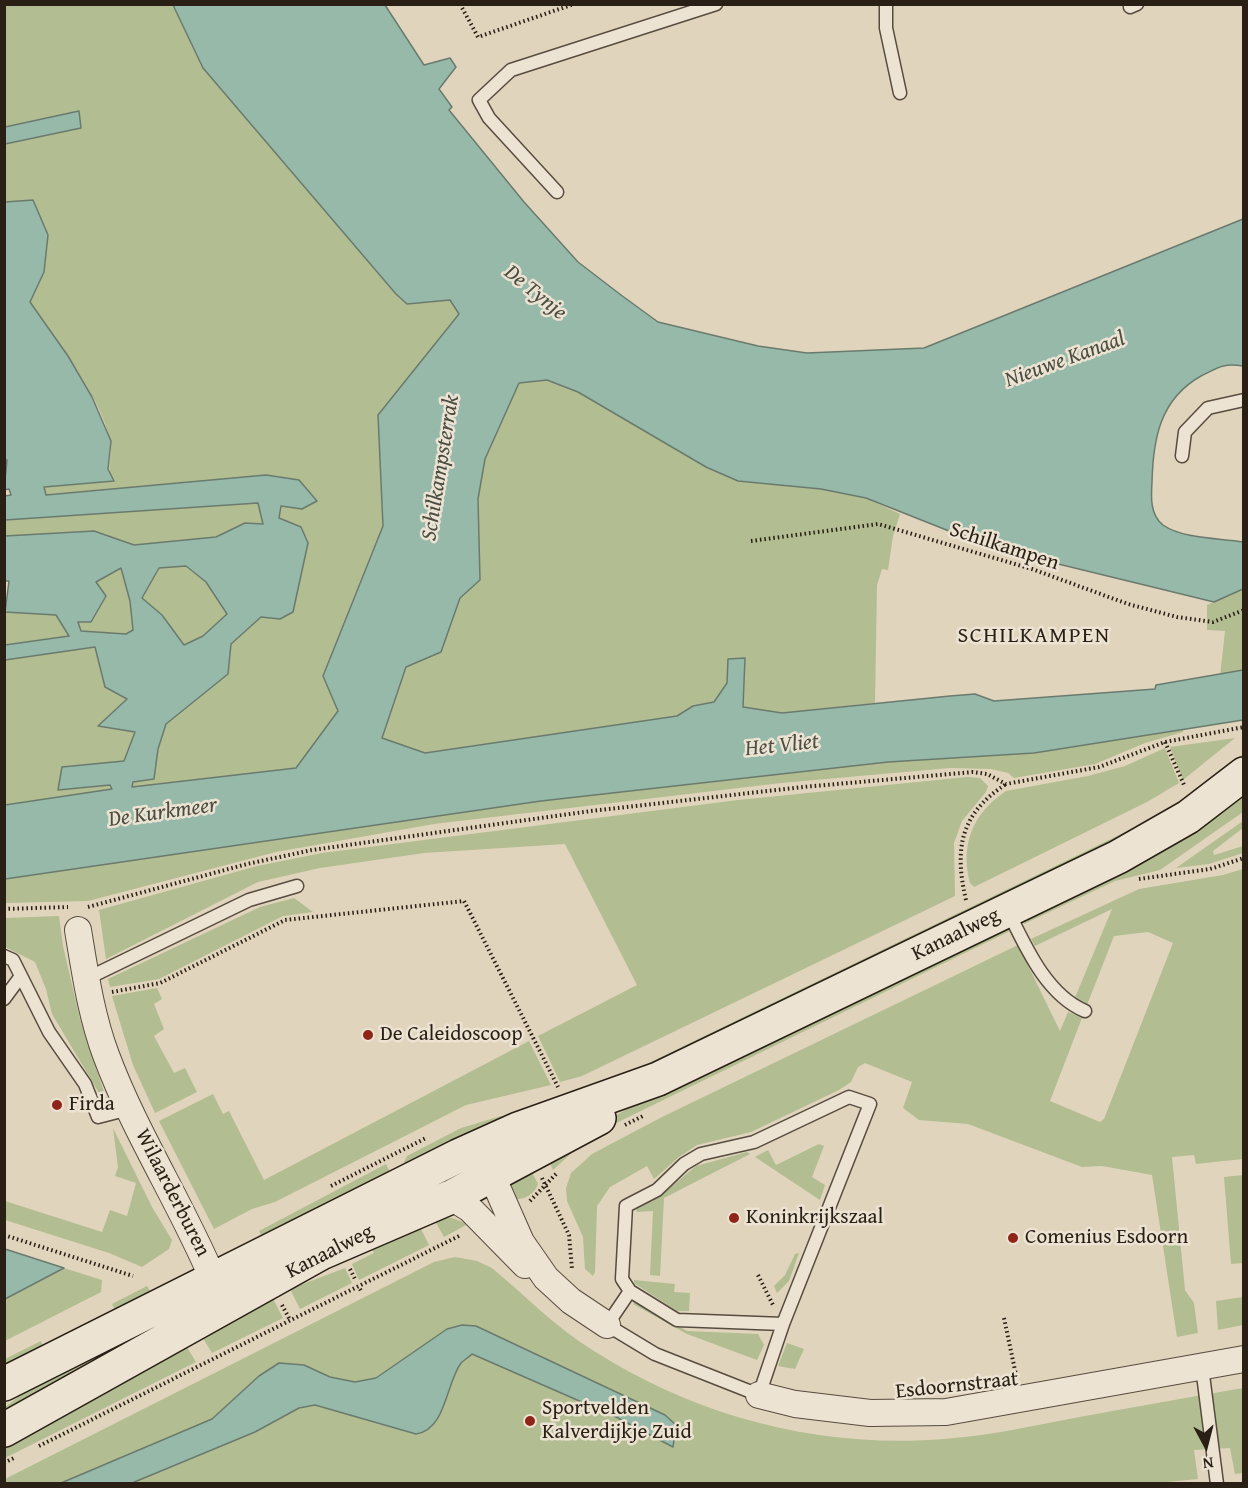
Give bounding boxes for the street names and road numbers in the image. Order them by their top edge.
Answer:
street label: Schilkampen [946,517,1062,577]
street label: Kanaalweg [908,903,1004,967]
street label: Wilaarderburen [129,1125,215,1261]
street label: Kanaalweg [282,1219,378,1285]
street label: Esdoornstraat [894,1367,1020,1405]

